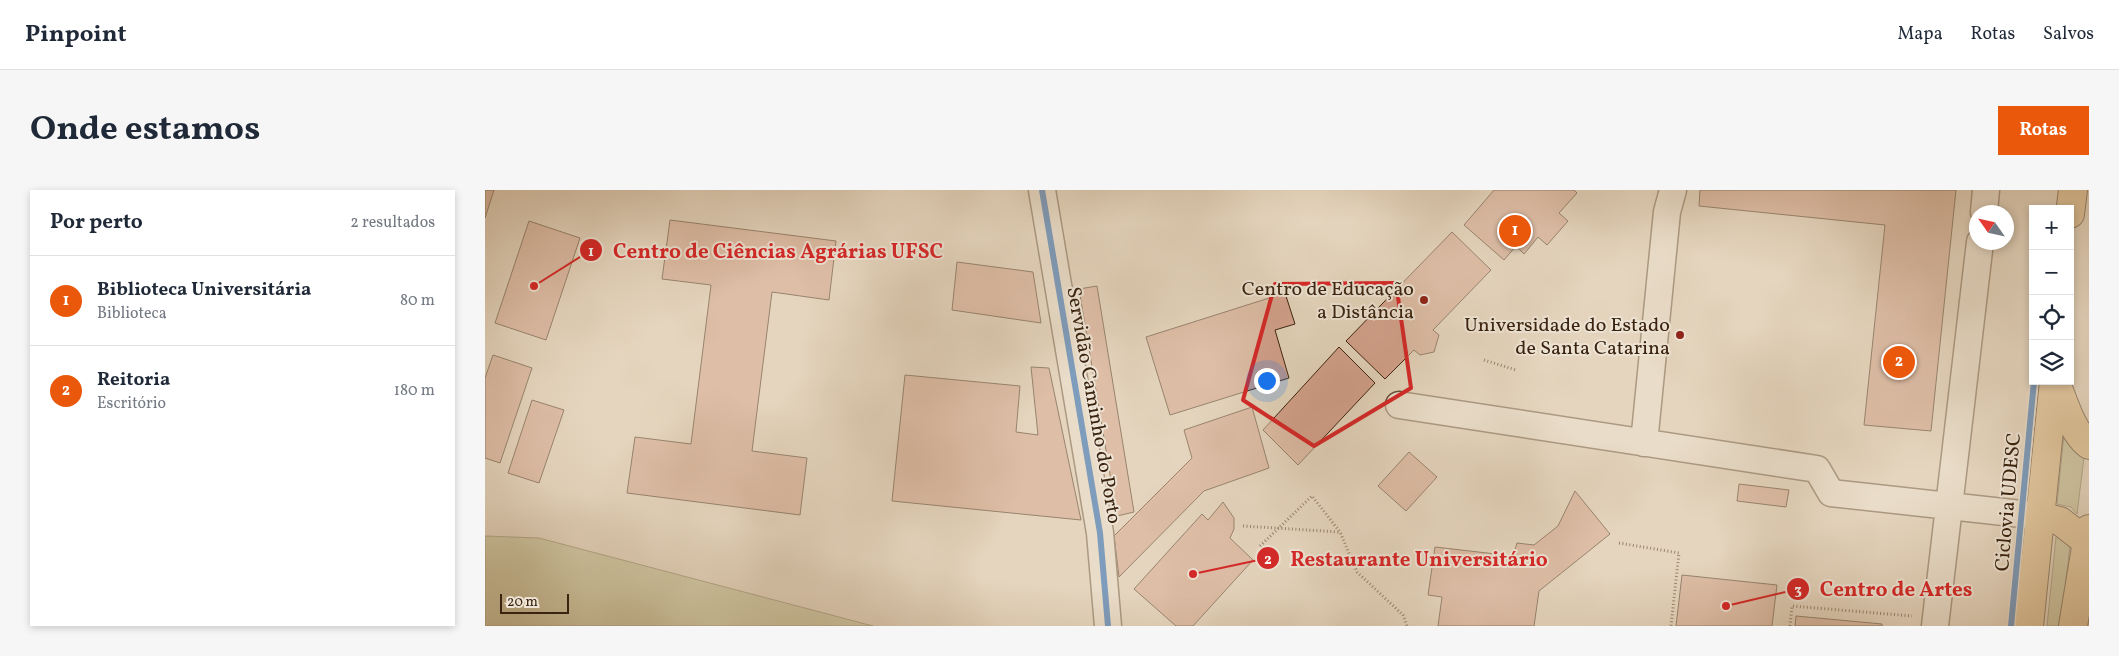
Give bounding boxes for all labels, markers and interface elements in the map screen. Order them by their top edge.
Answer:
text: Pinpoint [25,18,127,52]
text: Mapa [1898,22,1943,47]
text: Rotas [1971,22,2015,47]
text: Salvos [2043,22,2094,47]
text: Onde estamos [30,106,260,154]
button: Rotas [1998,106,2089,155]
north arrow [1969,205,2014,250]
map controls [2029,205,2074,385]
button: + [2029,205,2074,250]
text: Por perto [50,208,143,237]
text: 2 resultados [350,212,435,234]
pin: 1 [1499,212,1531,250]
callout: Centro de Ciências Agrárias UFSC [578,232,953,268]
text: Centro de Ciências Agrárias UFSC [613,238,943,267]
text: 1 [588,242,594,263]
button: − [2029,250,2074,295]
place label: Centro de Educação a Distância [1242,276,1414,327]
text: Biblioteca Universitária [97,277,311,303]
street label: Servidão Caminho do Porto [1058,285,1128,526]
text: 1 [63,290,69,312]
text: 80 m [400,290,435,312]
marker: Centro de Educação a Distância [1418,294,1430,306]
button: locate [2029,295,2074,340]
text: Biblioteca [97,303,167,325]
place label: Universidade do Estado de Santa Catarina [1464,312,1670,363]
marker: Universidade do Estado de Santa Catarina [1674,329,1686,341]
button: layers [2029,340,2074,385]
pin: 2 [1883,343,1915,381]
text: Reitoria [97,367,170,393]
your location [1254,368,1280,394]
text: 2 [62,380,70,402]
text: 180 m [394,380,435,402]
text: Escritório [97,393,166,415]
street label: Ciclovia UDESC [1989,432,2029,572]
callout: Restaurante Universitário [1255,540,1558,576]
text: Restaurante Universitário [1290,546,1548,575]
text: 2 [1264,550,1272,571]
callout: Centro de Artes [1785,571,1983,607]
text: Centro de Artes [1820,576,1972,605]
text: 3 [1794,580,1802,601]
scale bar [500,591,569,614]
text: 20 m [507,593,538,612]

